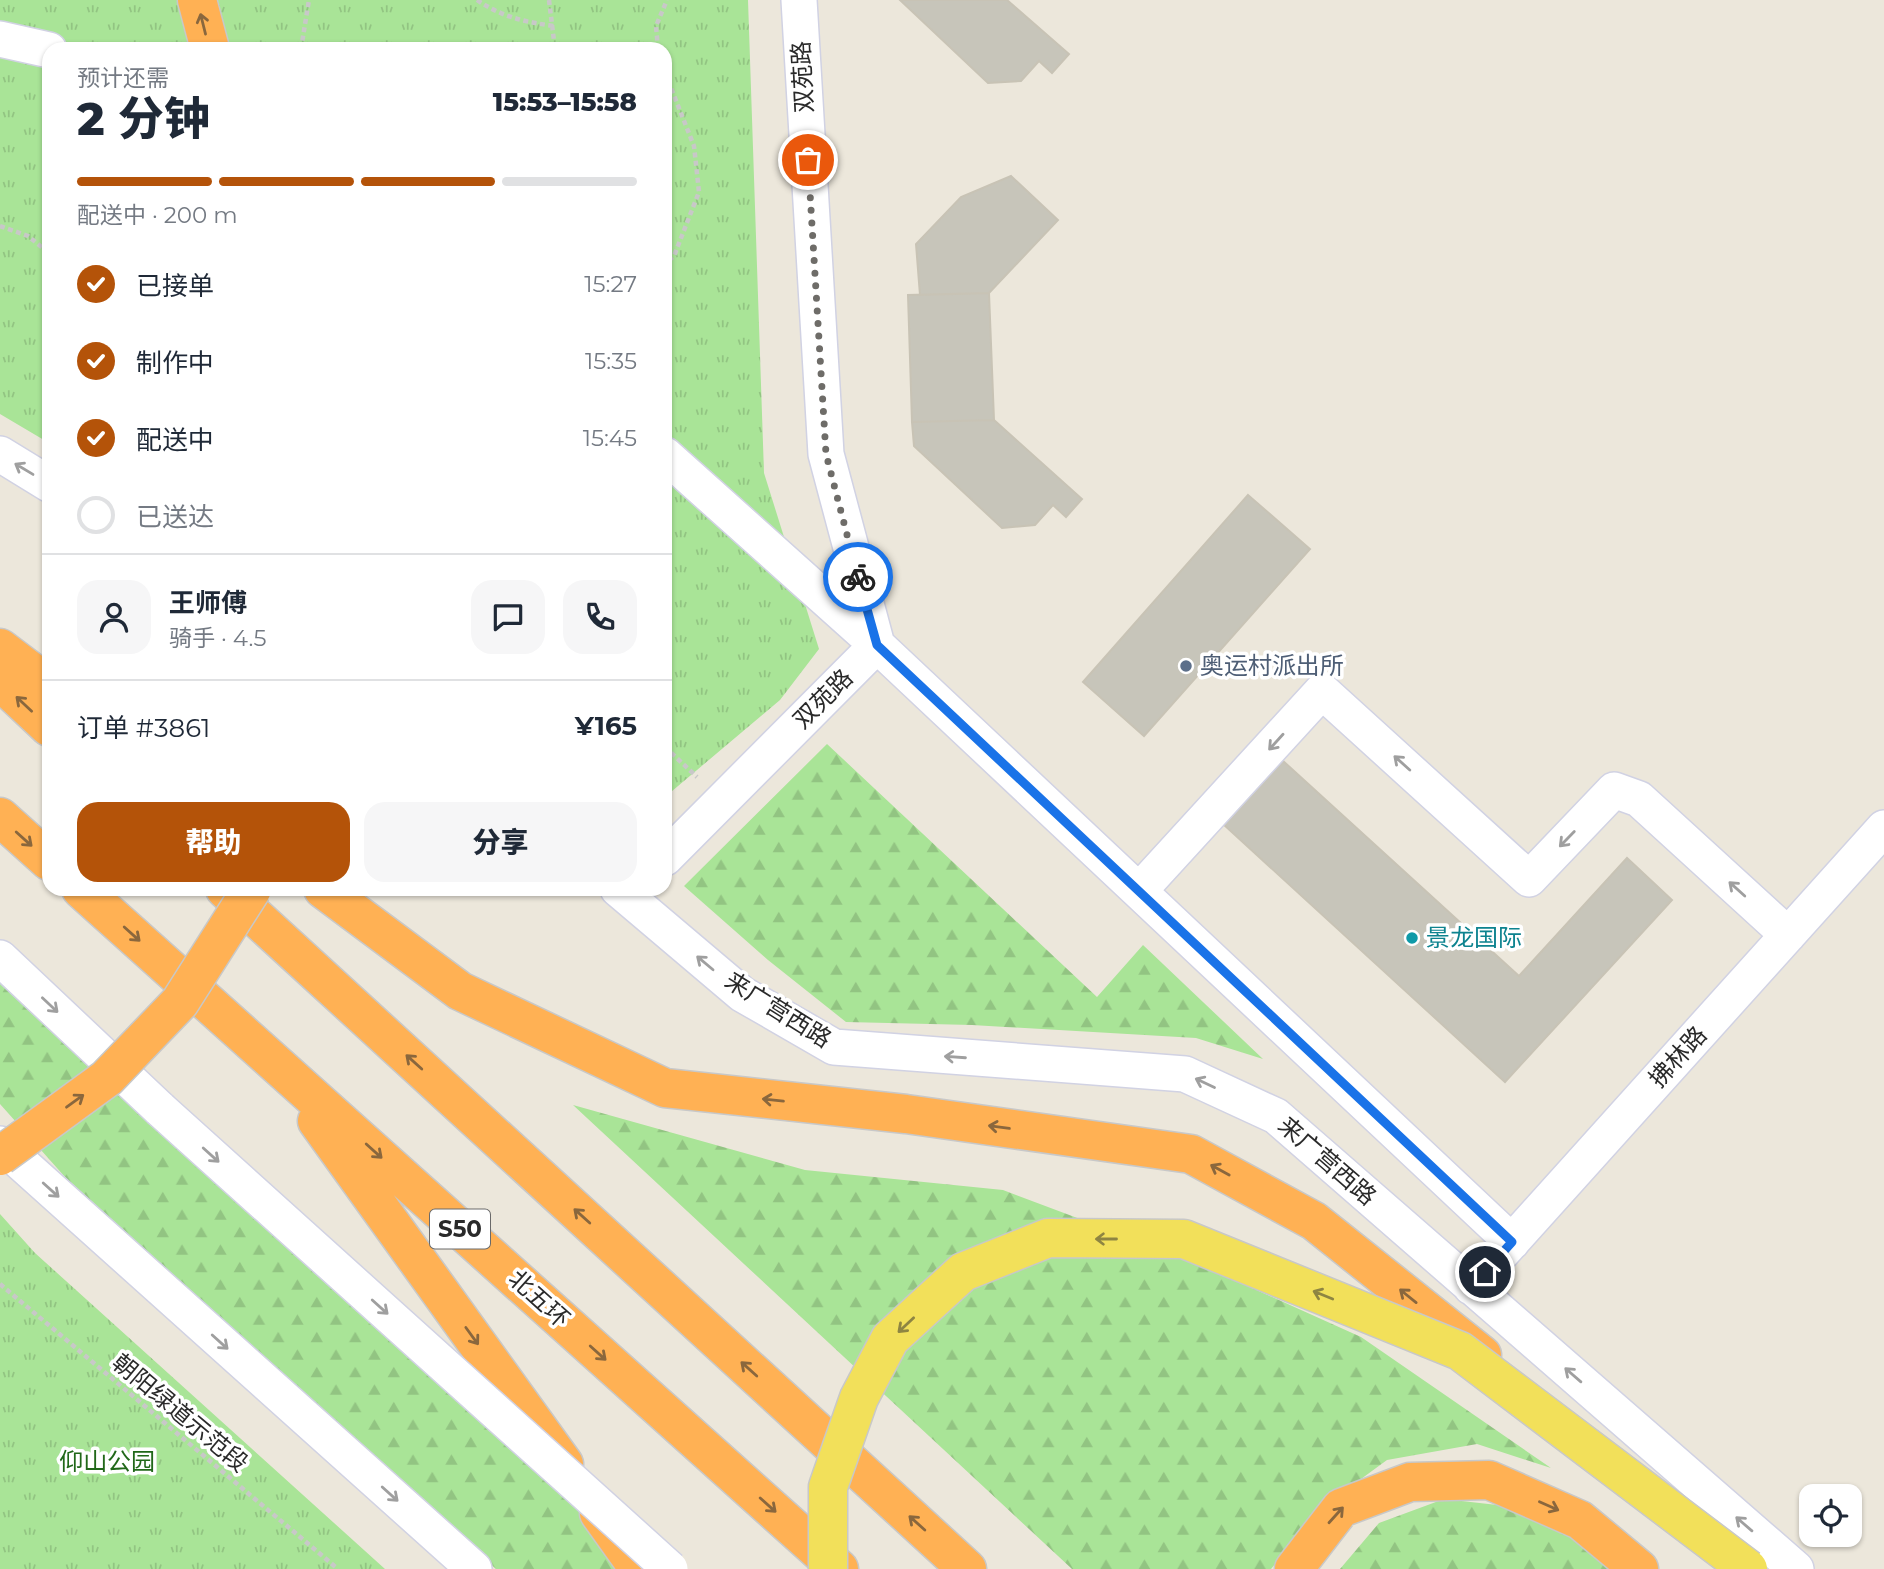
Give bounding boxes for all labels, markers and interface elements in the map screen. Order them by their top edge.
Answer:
one-way arrow [196,14,209,36]
street label: 双苑路 [786,40,819,114]
text: 预计还需 [77,64,169,92]
text: 15:53–15:58 [493,86,637,118]
text: 2 分钟 [77,90,210,147]
pin [778,130,838,190]
icon: bag [789,141,827,179]
text: 配送中 · 200 m [77,201,238,229]
icon: check [77,265,115,303]
text: 已接单 [136,270,214,302]
text: 15:27 [584,270,637,298]
icon: check [77,342,115,380]
text: 制作中 [136,347,214,379]
text: 15:35 [585,347,637,375]
icon: check [77,419,115,457]
text: 配送中 [136,424,214,456]
text: 15:45 [583,424,637,452]
one-way arrow [15,462,35,476]
text: 已送达 [136,501,214,533]
courier [823,542,893,612]
icon: bike [839,558,877,596]
button: person [77,580,151,654]
button: chat [471,580,545,654]
button: phone [563,580,637,654]
text: 王师傅 [169,587,247,619]
text: 骑手 · 4.5 [169,624,266,652]
place label: 奥运村派出所 [1200,651,1344,680]
marker: 奥运村派出所 [1178,658,1194,674]
street label: 双苑路 [787,663,858,734]
one-way arrow [16,696,34,712]
text: ¥165 [575,710,637,742]
text: 订单 #3861 [77,712,210,744]
one-way arrow [1268,732,1284,750]
one-way arrow [1394,754,1411,771]
button: 帮助 [77,802,350,882]
button: 分享 [364,802,637,882]
one-way arrow [1559,830,1576,847]
one-way arrow [15,831,33,847]
one-way arrow [1729,881,1747,897]
place label: 景龙国际 [1426,923,1522,952]
one-way arrow [123,926,140,943]
marker: 景龙国际 [1404,930,1420,946]
one-way arrow [697,955,715,971]
street label: 来广营西路 [720,965,837,1054]
one-way arrow [41,996,58,1013]
street label: 拂林路 [1643,1020,1712,1093]
one-way arrow [945,1050,967,1063]
one-way arrow [405,1054,423,1070]
one-way arrow [1195,1076,1216,1089]
one-way arrow [762,1093,785,1106]
one-way arrow [65,1094,84,1109]
street label: 来广营西路 [1273,1110,1382,1211]
one-way arrow [988,1120,1011,1133]
one-way arrow [365,1143,383,1159]
one-way arrow [202,1147,220,1163]
one-way arrow [1210,1162,1231,1176]
one-way arrow [42,1182,60,1198]
one-way arrow [573,1208,591,1224]
road number: S50 [430,1210,490,1248]
one-way arrow [1095,1232,1118,1246]
pin [1455,1242,1515,1302]
icon: home [1466,1253,1504,1291]
street label: 北五环 [503,1264,576,1333]
one-way arrow [1312,1288,1334,1301]
one-way arrow [1400,1289,1418,1304]
one-way arrow [371,1299,389,1315]
one-way arrow [897,1317,915,1333]
one-way arrow [464,1327,479,1346]
one-way arrow [211,1334,229,1350]
one-way arrow [589,1344,607,1360]
street label: 朝阳绿道示范段 [107,1348,254,1478]
one-way arrow [741,1361,758,1378]
one-way arrow [1564,1367,1582,1383]
park label: 仰山公园 [59,1447,155,1476]
map controls [1799,1484,1862,1547]
button: locate [1799,1484,1862,1547]
one-way arrow [380,1485,398,1501]
one-way arrow [759,1496,776,1513]
one-way arrow [1538,1500,1559,1513]
one-way arrow [1328,1506,1344,1524]
one-way arrow [908,1515,926,1531]
one-way arrow [1736,1516,1754,1532]

